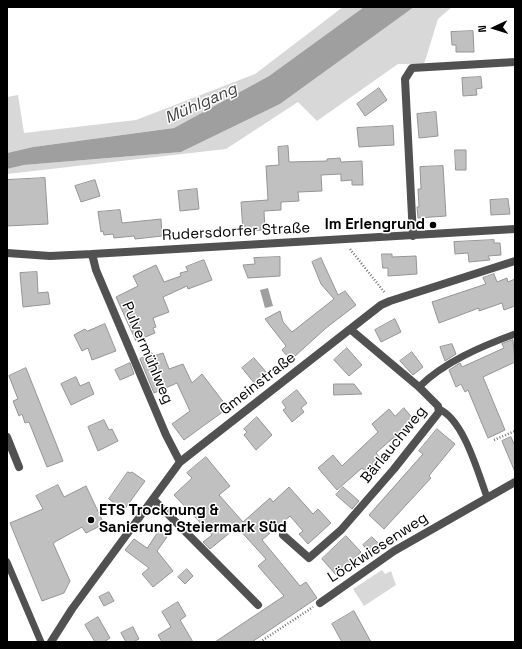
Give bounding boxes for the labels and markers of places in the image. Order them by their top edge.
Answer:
place label: Im Erlengrund [325,216,425,234]
marker: Im Erlengrund [428,220,438,230]
place label: ETS Trocknung & Sanierung Steiermark Süd [99,502,287,537]
marker: ETS Trocknung & Sanierung Steiermark Süd [86,515,96,525]

